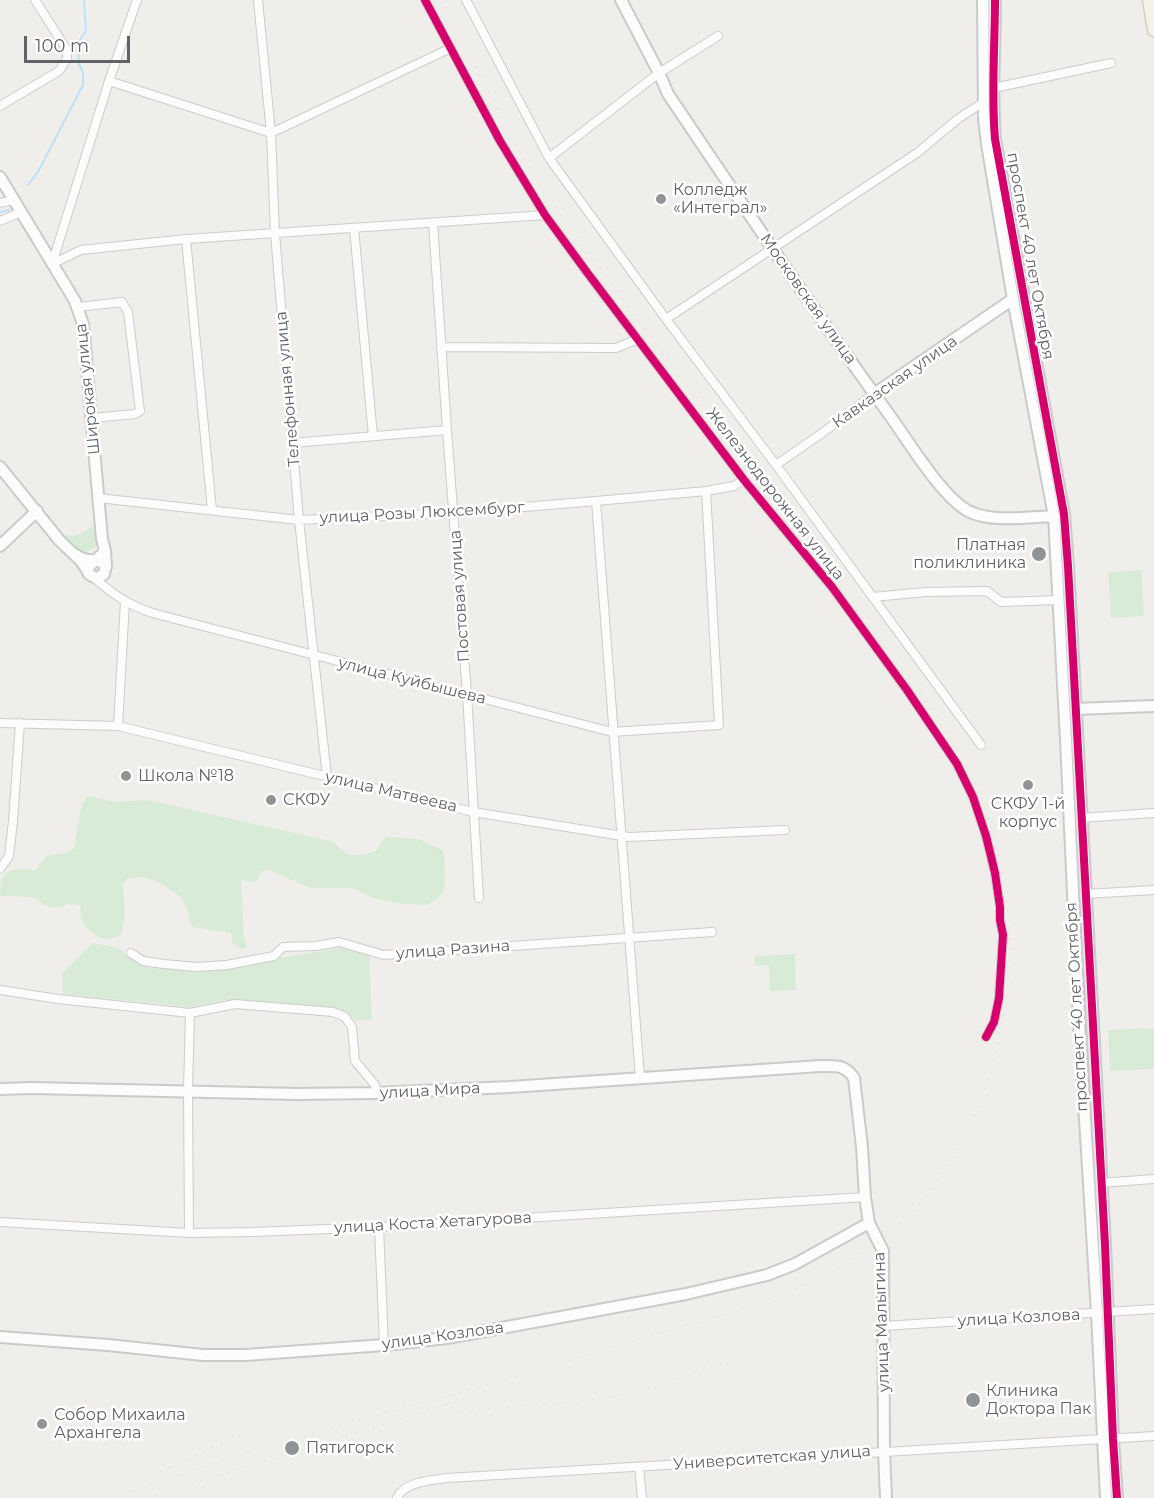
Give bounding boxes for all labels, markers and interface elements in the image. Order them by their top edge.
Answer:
scale bar [27,24,134,62]
text: 100 m [35,35,89,57]
street label: проспект 40 лет Октября [1002,151,1058,361]
place label: Колледж «Интеграл» [673,180,767,218]
marker: Колледж «Интеграл» [654,192,668,206]
street label: Московская улица [756,230,860,368]
street label: Телефонная улица [272,311,304,467]
street label: Широкая улица [72,322,104,456]
street label: Кавказская улица [829,332,961,432]
street label: Железнодорожная улица [702,404,848,584]
street label: улица Розы Люксембург [319,498,525,528]
street label: Постовая улица [446,529,474,663]
place label: Платная поликлиника [913,535,1026,573]
marker: Платная поликлиника [1030,545,1048,563]
street label: улица Куйбышева [336,653,488,709]
place label: Школа №18 [138,766,234,786]
street label: улица Матвеева [323,767,459,817]
marker: Школа №18 [119,769,133,783]
marker: СКФУ 1-й корпус [1021,778,1035,792]
place label: СКФУ [283,790,330,810]
marker: СКФУ [264,793,278,807]
place label: СКФУ 1-й корпус [991,794,1065,832]
street label: проспект 40 лет Октября [1062,902,1092,1112]
street label: улица Разина [395,936,511,964]
street label: улица Мира [379,1079,481,1103]
street label: улица Коста Хетагурова [334,1208,532,1238]
street label: улица Малыгина [870,1252,894,1392]
street label: улица Козлова [957,1305,1081,1331]
street label: улица Козлова [381,1318,505,1354]
place label: Клиника Доктора Пак [986,1381,1091,1419]
marker: Клиника Доктора Пак [964,1391,982,1409]
place label: Собор Михаила Архангела [54,1405,186,1443]
marker: Собор Михаила Архангела [35,1417,49,1431]
place label: Пятигорск [306,1438,394,1458]
marker: Пятигорск [283,1439,301,1457]
street label: Университетская улица [673,1442,871,1474]

